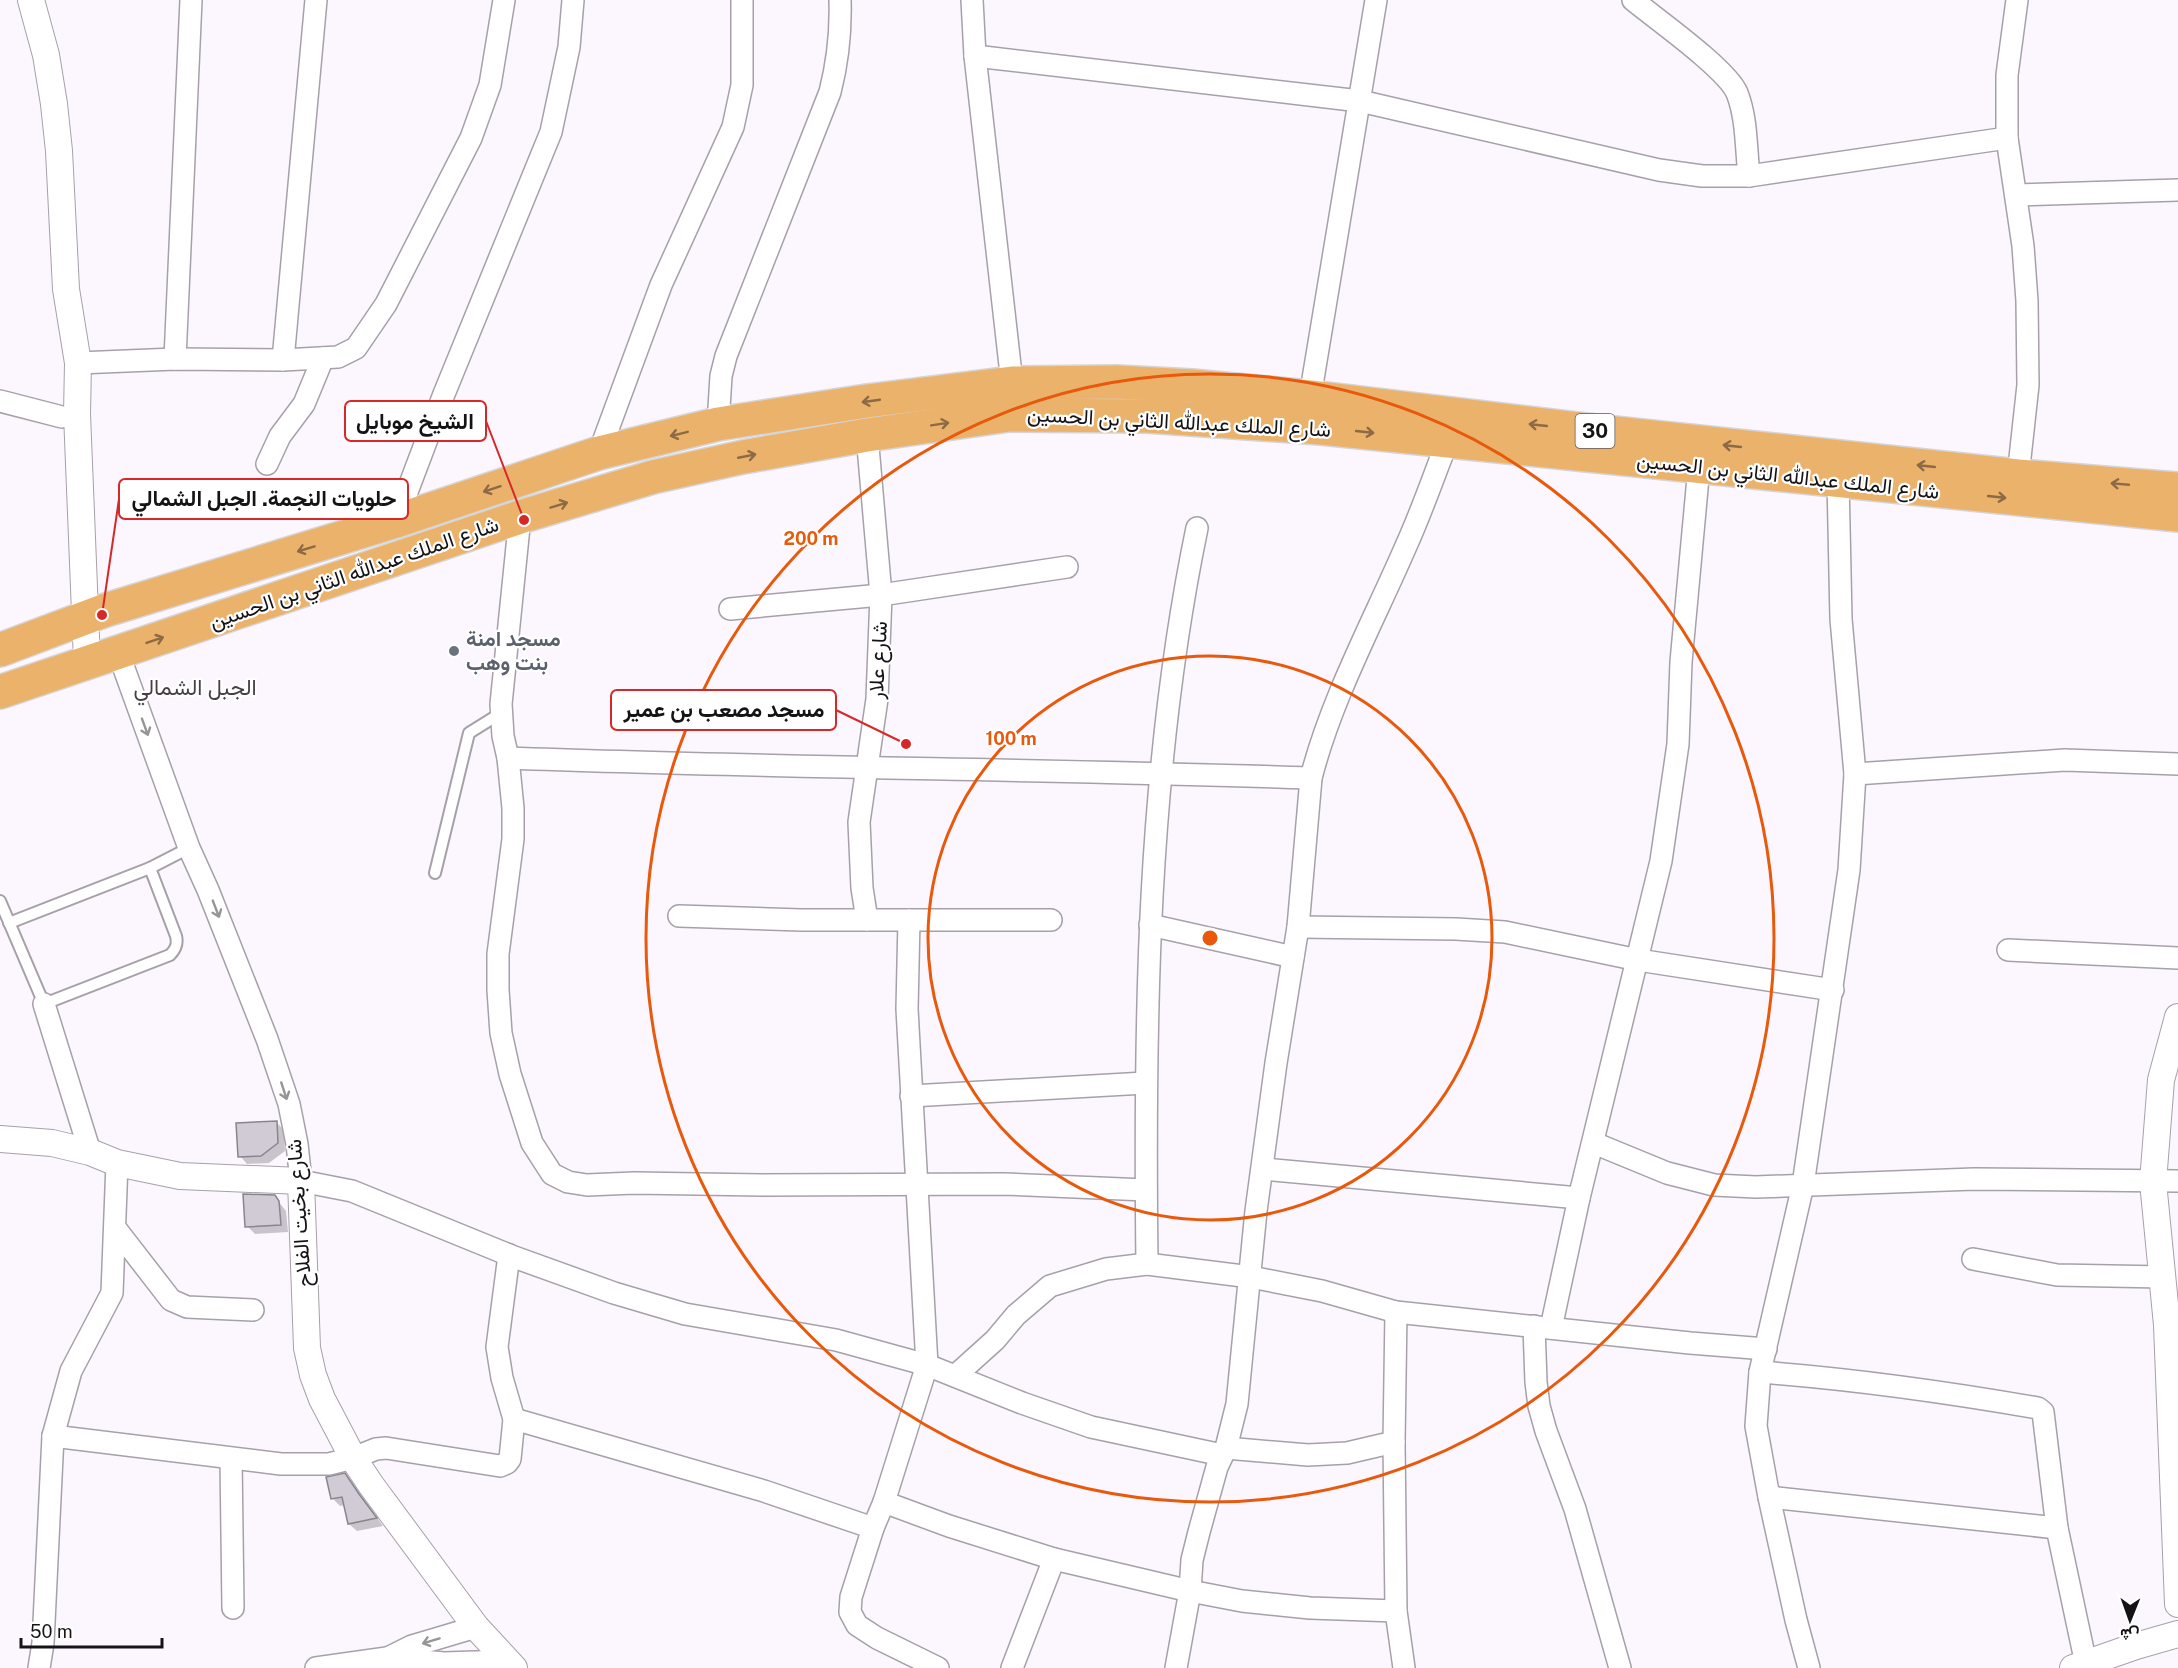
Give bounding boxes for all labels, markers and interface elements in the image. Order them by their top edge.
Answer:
one-way arrow [862,396,881,407]
callout: الشيخ موبايل [345,401,486,441]
street label: شارع الملك عبدالله الثاني بن الحسين [1026,401,1332,447]
text: الشيخ موبايل [356,408,474,437]
road number: 30 [1576,414,1614,448]
one-way arrow [929,418,949,429]
one-way arrow [1528,419,1548,430]
one-way arrow [1354,427,1374,438]
one-way arrow [670,428,689,440]
one-way arrow [1722,440,1742,451]
street label: شارع الملك عبدالله الثاني بن الحسين [1635,447,1941,509]
one-way arrow [737,450,757,461]
one-way arrow [1916,460,1936,471]
one-way arrow [2110,478,2130,489]
callout: حلويات النجمة. الجبل الشمالي [119,479,408,519]
one-way arrow [483,484,502,495]
text: حلويات النجمة. الجبل الشمالي [131,485,397,517]
one-way arrow [1987,492,2007,503]
one-way arrow [549,499,568,510]
street label: شارع الملك عبدالله الثاني بن الحسين [206,511,503,639]
text: 200 m [784,528,838,549]
one-way arrow [297,544,316,555]
street label: شارع علار [863,620,894,701]
place label: مسجد امنة بنت وهب [466,626,561,676]
one-way arrow [145,634,164,645]
marker: مسجد امنة بنت وهب [447,644,461,658]
district label: الجبل الشمالي [133,674,257,706]
callout: مسجد مصعب بن عمير [611,690,836,730]
text: مسجد مصعب بن عمير [623,696,825,723]
one-way arrow [140,717,151,736]
text: 100 m [985,728,1037,749]
one-way arrow [211,899,222,917]
centre of rings [1200,928,1220,948]
one-way arrow [279,1081,290,1100]
street label: شارع بخيت الفلاح [281,1138,318,1288]
north arrow [2100,1590,2160,1650]
scale bar [21,1611,162,1649]
text: 50 m [30,1621,73,1642]
text: ش [2120,1625,2140,1644]
one-way arrow [422,1636,441,1647]

